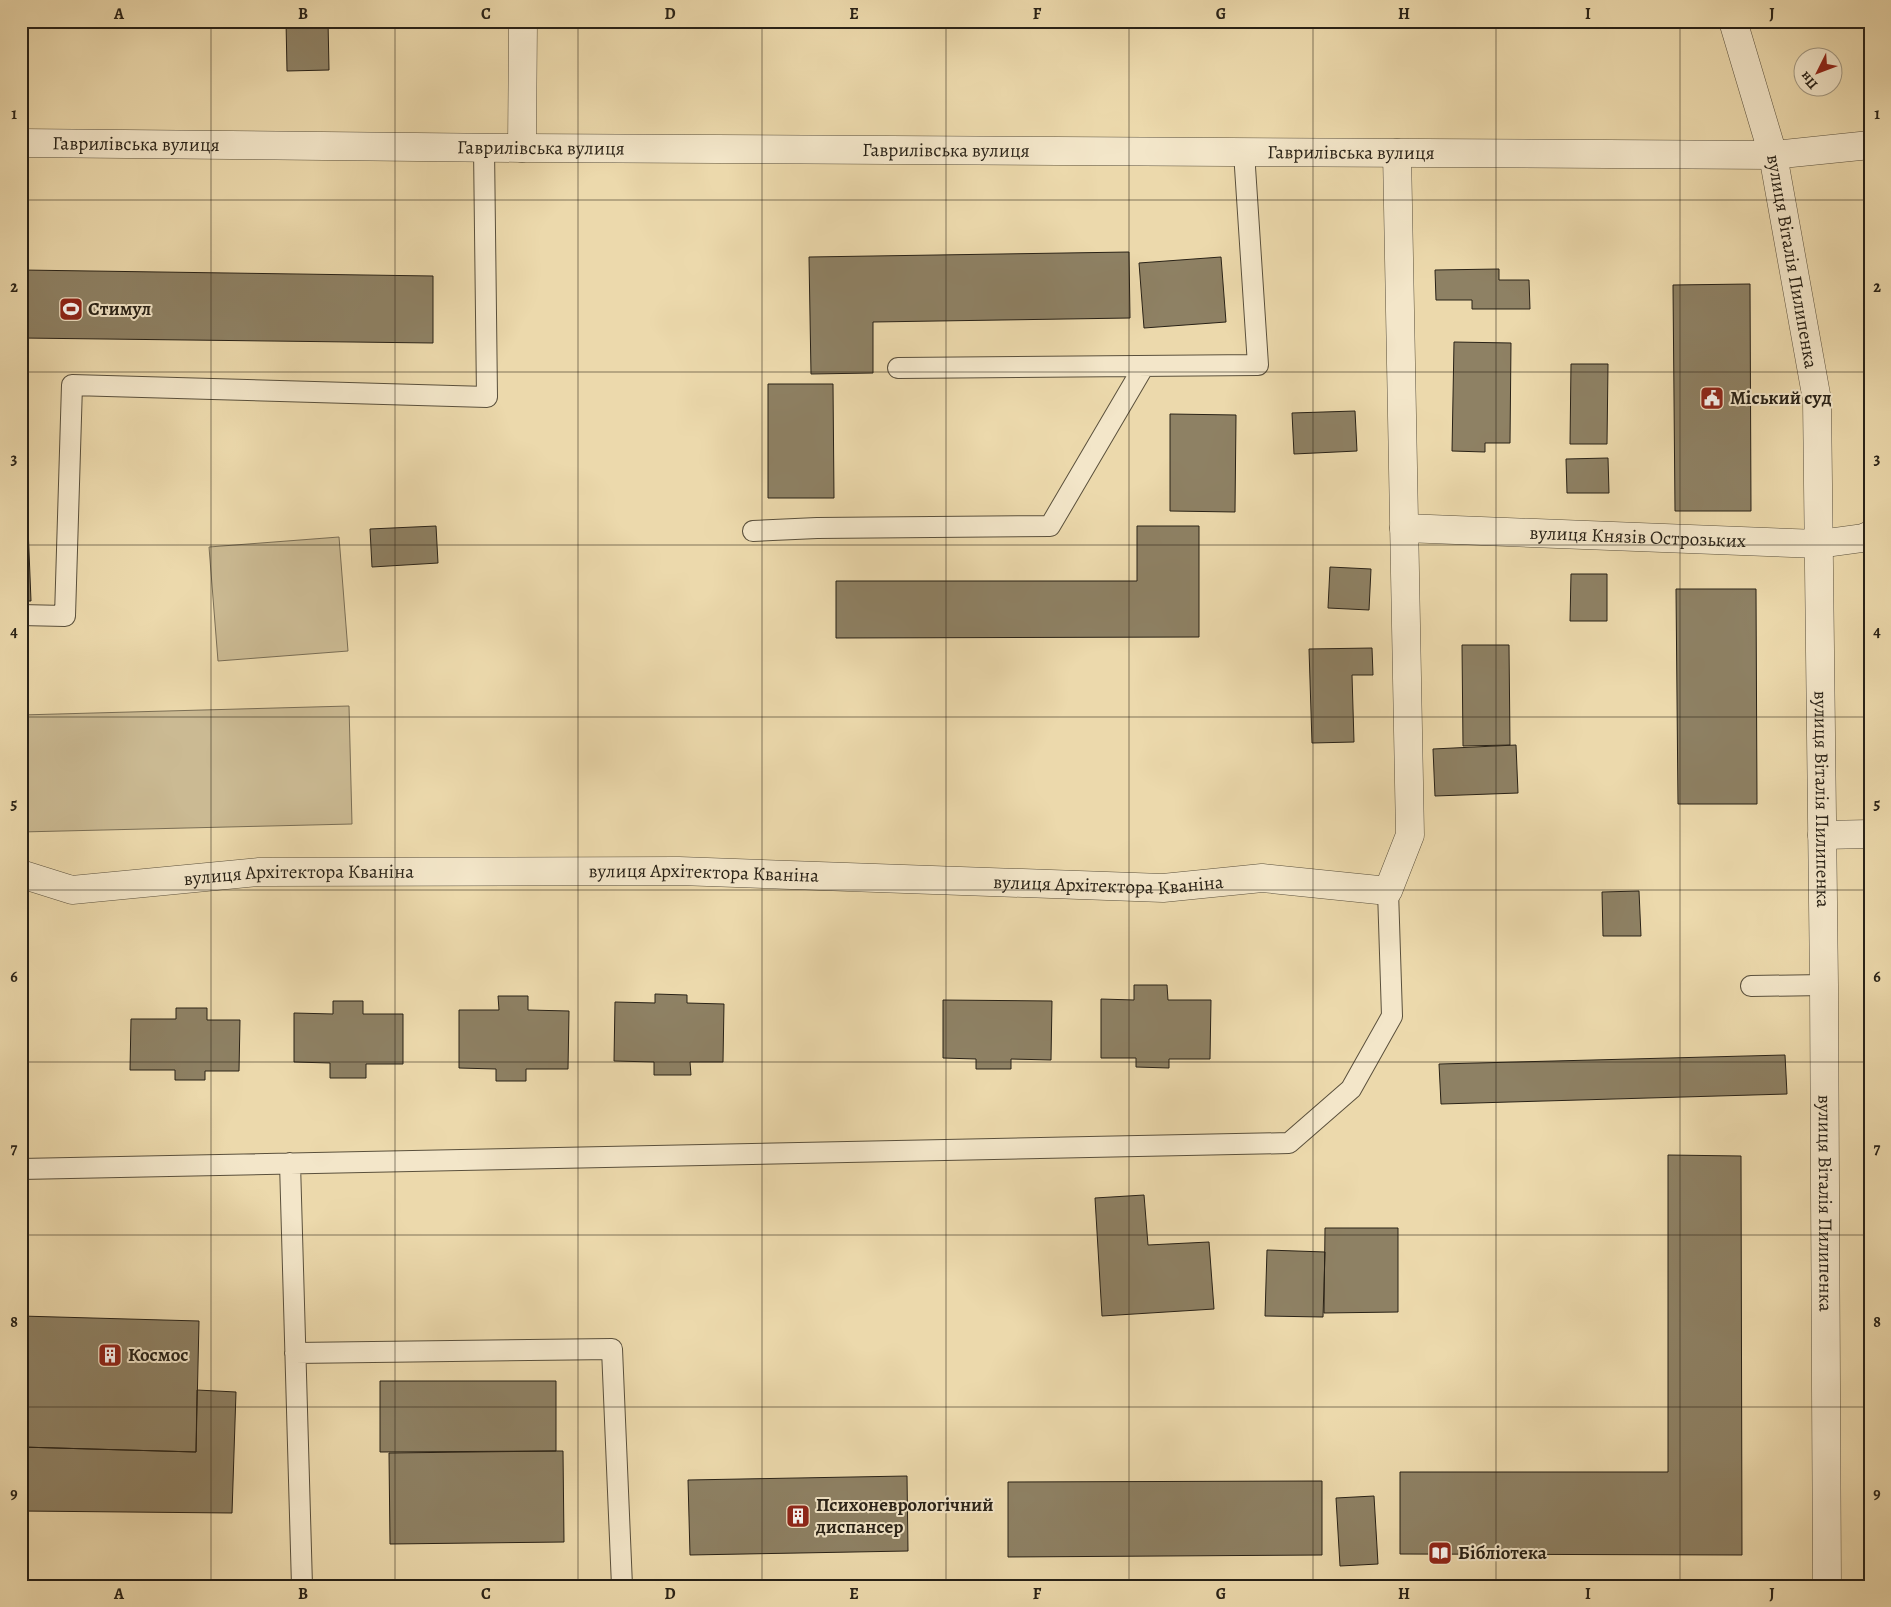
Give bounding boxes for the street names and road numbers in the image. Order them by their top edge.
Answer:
street label: Гаврилівська вулиця [52,130,220,158]
street label: Гаврилівська вулиця [457,134,625,162]
street label: Гаврилівська вулиця [862,137,1030,164]
street label: Гаврилівська вулиця [1267,139,1435,166]
street label: вулиця Віталія Пилипенка [1760,152,1824,371]
street label: вулиця Князів Острозьких [1529,520,1747,554]
street label: вулиця Віталія Пилипенка [1807,691,1836,908]
street label: вулиця Архітектора Кваніна [588,858,820,889]
street label: вулиця Архітектора Кваніна [183,859,414,892]
street label: вулиця Архітектора Кваніна [993,869,1225,901]
street label: вулиця Віталія Пилипенка [1812,1095,1839,1312]

